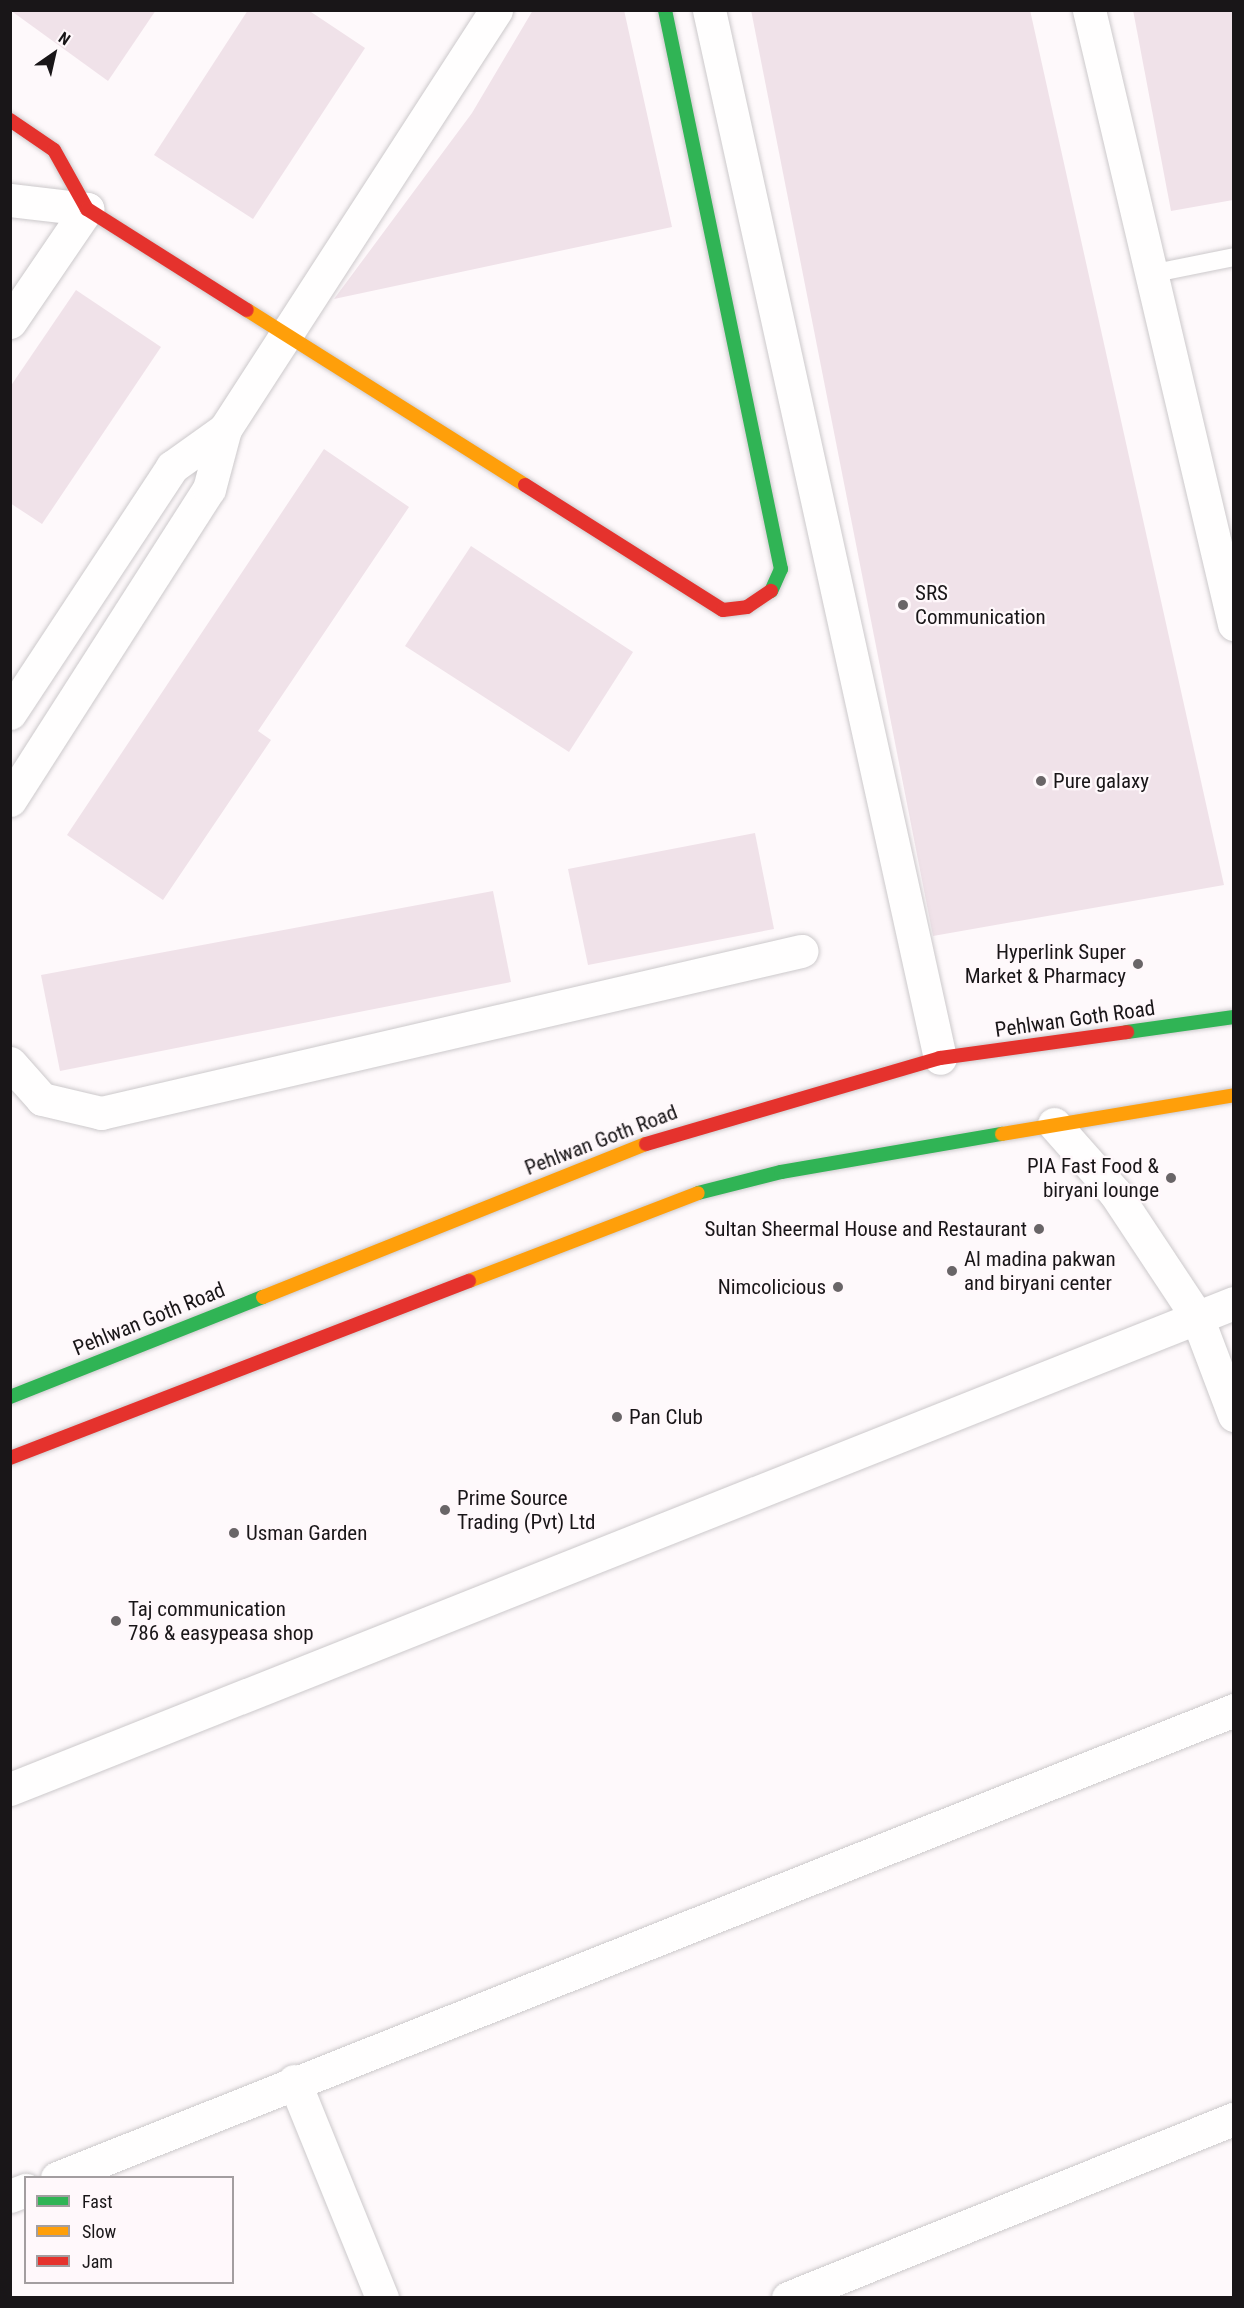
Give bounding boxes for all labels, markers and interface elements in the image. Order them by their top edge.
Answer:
north arrow [24,24,84,84]
text: N [55,28,74,49]
place label: SRS Communication [915,580,1046,630]
marker: SRS Communication [896,598,910,612]
place label: Pure galaxy [1053,768,1149,794]
marker: Pure galaxy [1034,774,1048,788]
place label: Hyperlink Super Market & Pharmacy [965,939,1126,989]
marker: Hyperlink Super Market & Pharmacy [1131,957,1145,971]
street label: Pehlwan Goth Road [993,995,1157,1043]
street label: Pehlwan Goth Road [521,1099,681,1181]
place label: PIA Fast Food & biryani lounge [1027,1153,1159,1203]
marker: PIA Fast Food & biryani lounge [1164,1171,1178,1185]
place label: Sultan Sheermal House and Restaurant [704,1216,1027,1242]
marker: Sultan Sheermal House and Restaurant [1032,1222,1046,1236]
place label: Al madina pakwan and biryani center [964,1246,1116,1296]
marker: Al madina pakwan and biryani center [945,1264,959,1278]
place label: Nimcolicious [718,1274,826,1300]
street label: Pehlwan Goth Road [70,1277,228,1361]
marker: Nimcolicious [831,1280,845,1294]
place label: Pan Club [629,1404,703,1430]
marker: Pan Club [610,1410,624,1424]
place label: Prime Source Trading (Pvt) Ltd [457,1485,596,1535]
marker: Prime Source Trading (Pvt) Ltd [438,1503,452,1517]
place label: Usman Garden [246,1520,367,1546]
marker: Usman Garden [227,1526,241,1540]
place label: Taj communication 786 & easypeasa shop [128,1596,314,1646]
marker: Taj communication 786 & easypeasa shop [109,1614,123,1628]
legend [24,2176,234,2284]
text: Fast [82,2191,113,2212]
text: Slow [82,2221,116,2242]
text: Jam [82,2251,113,2272]

